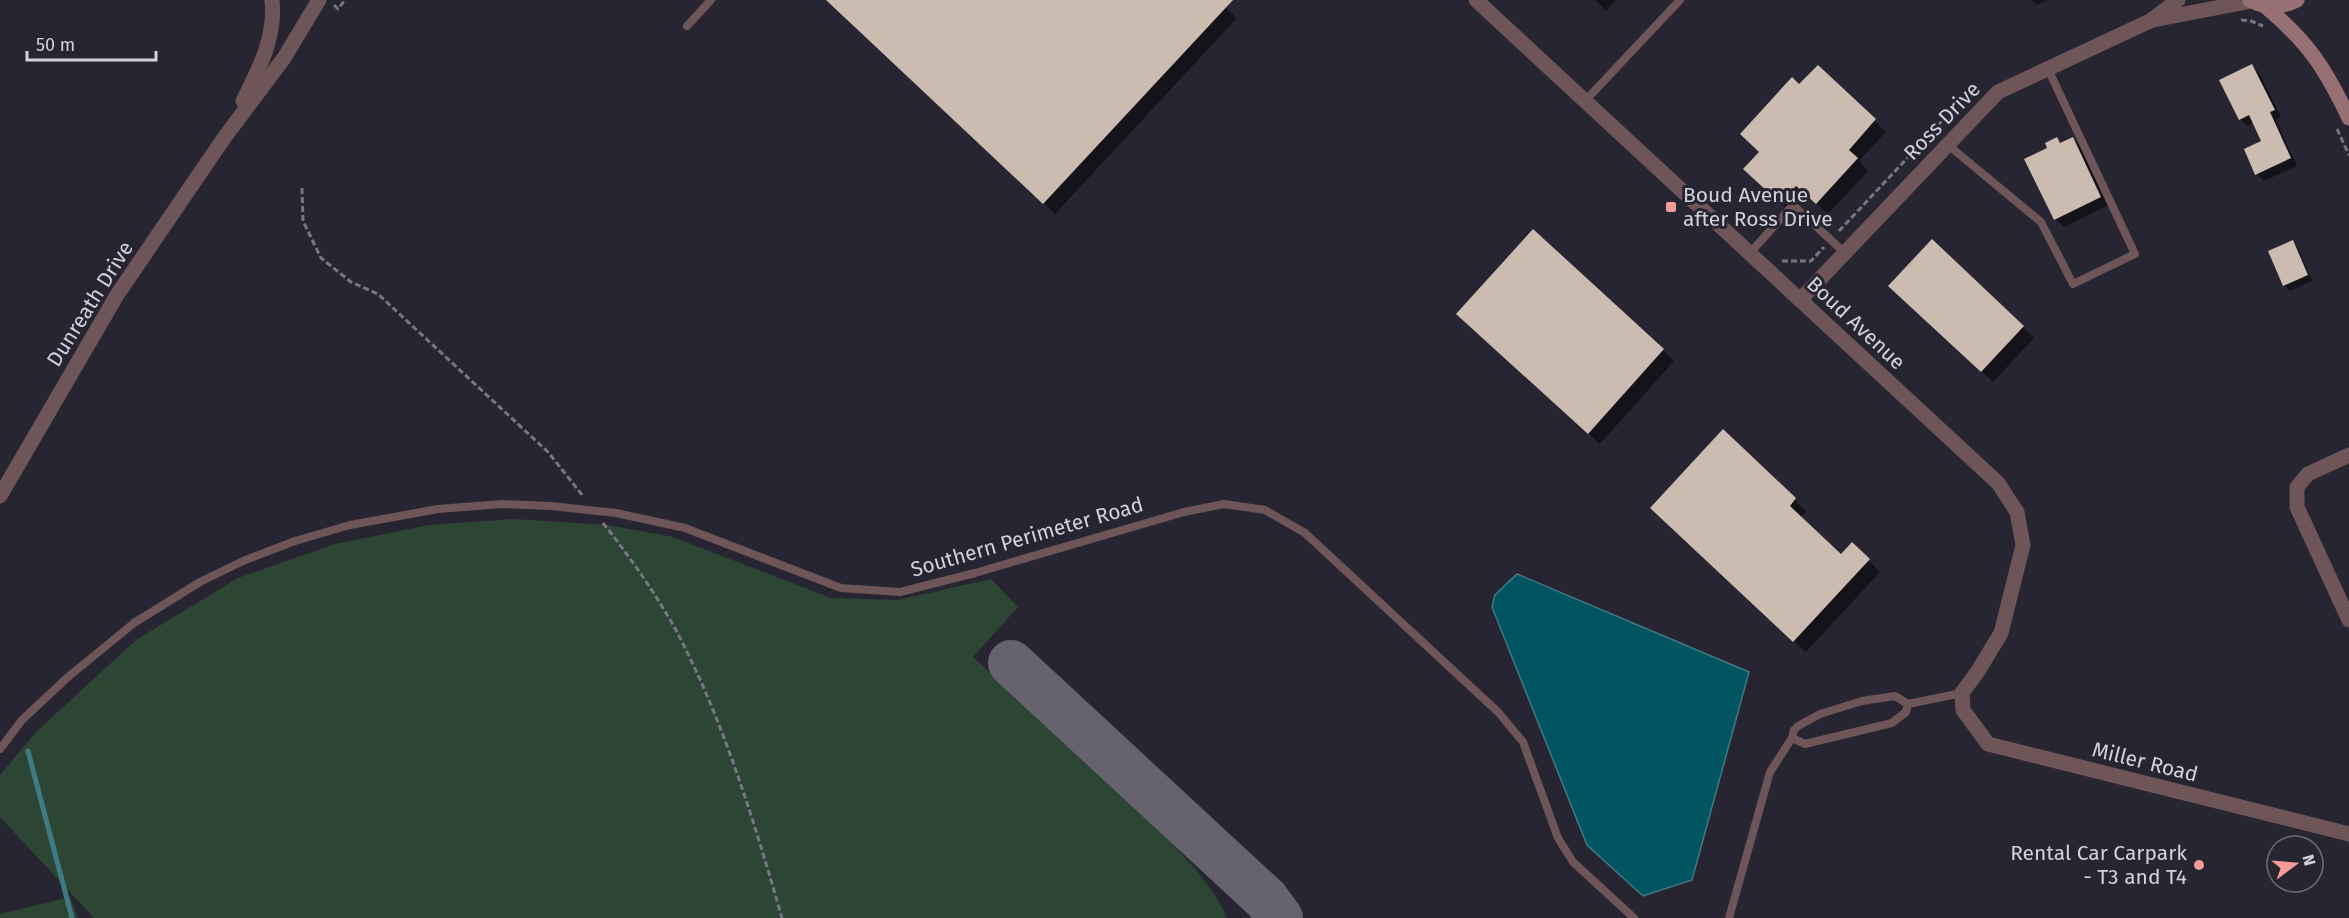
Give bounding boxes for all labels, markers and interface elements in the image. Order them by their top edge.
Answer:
scale bar [27,24,156,62]
text: 50 m [36,34,75,56]
street label: Ross Drive [1898,76,1986,166]
place label: Boud Avenue after Ross Drive [1683,182,1833,232]
marker: Boud Avenue after Ross Drive [1664,200,1678,214]
street label: Dunreath Drive [41,237,139,371]
street label: Boud Avenue [1801,271,1911,375]
street label: Southern Perimeter Road [908,491,1146,583]
street label: Miller Road [2089,736,2201,788]
north arrow [2265,834,2325,894]
place label: Rental Car Carpark - T3 and T4 [2010,840,2187,890]
text: N [2298,852,2320,868]
marker: Rental Car Carpark - T3 and T4 [2192,858,2206,872]

